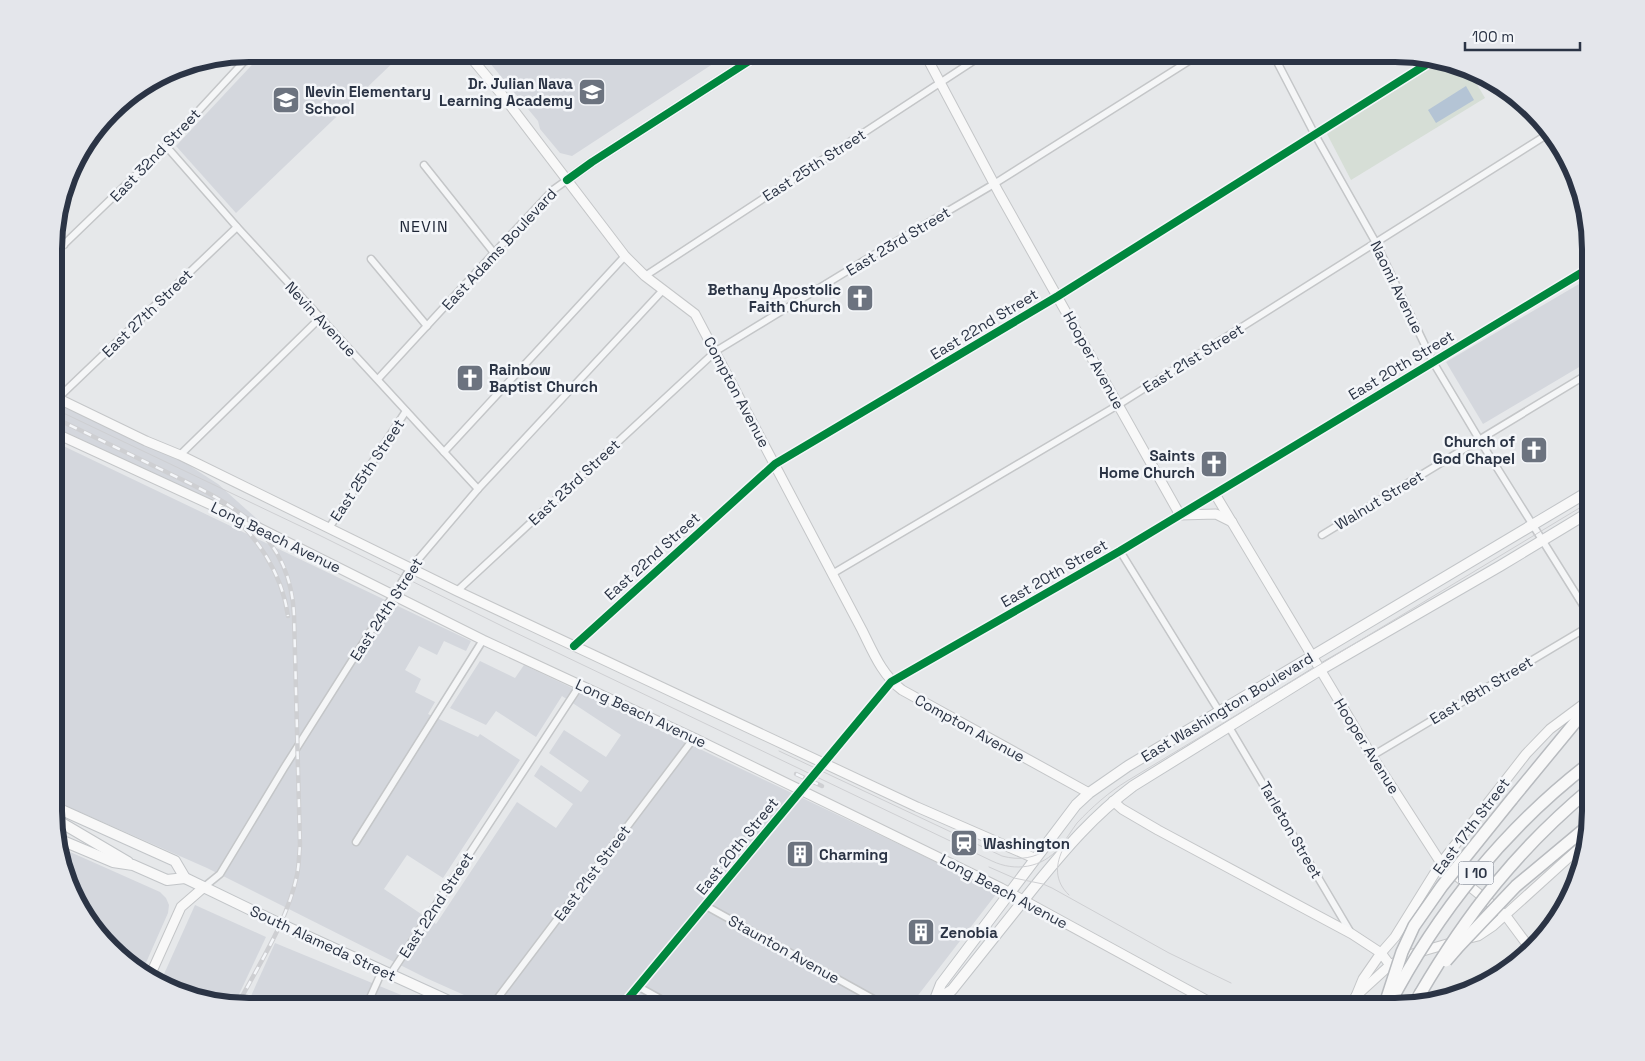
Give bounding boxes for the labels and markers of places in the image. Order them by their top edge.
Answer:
place label: Dr. Julian Nava Learning Academy [439,74,573,110]
school or university icon: Dr. Julian Nava Learning Academy [577,77,607,107]
place label: Nevin Elementary School [305,82,431,118]
school or university icon: Nevin Elementary School [271,85,301,115]
place label: Bethany Apostolic Faith Church [707,280,841,316]
church icon: Bethany Apostolic Faith Church [845,283,875,313]
place label: Rainbow Baptist Church [489,360,598,396]
church icon: Rainbow Baptist Church [455,363,485,393]
place label: Church of God Chapel [1433,432,1515,468]
church icon: Church of God Chapel [1519,435,1549,465]
place label: Saints Home Church [1099,446,1195,482]
church icon: Saints Home Church [1199,449,1229,479]
station icon: Washington [949,828,979,858]
place label: Washington [983,834,1070,853]
building icon: Charming [785,839,815,869]
place label: Charming [819,845,888,864]
building icon: Zenobia [906,917,936,947]
place label: Zenobia [940,923,998,942]

